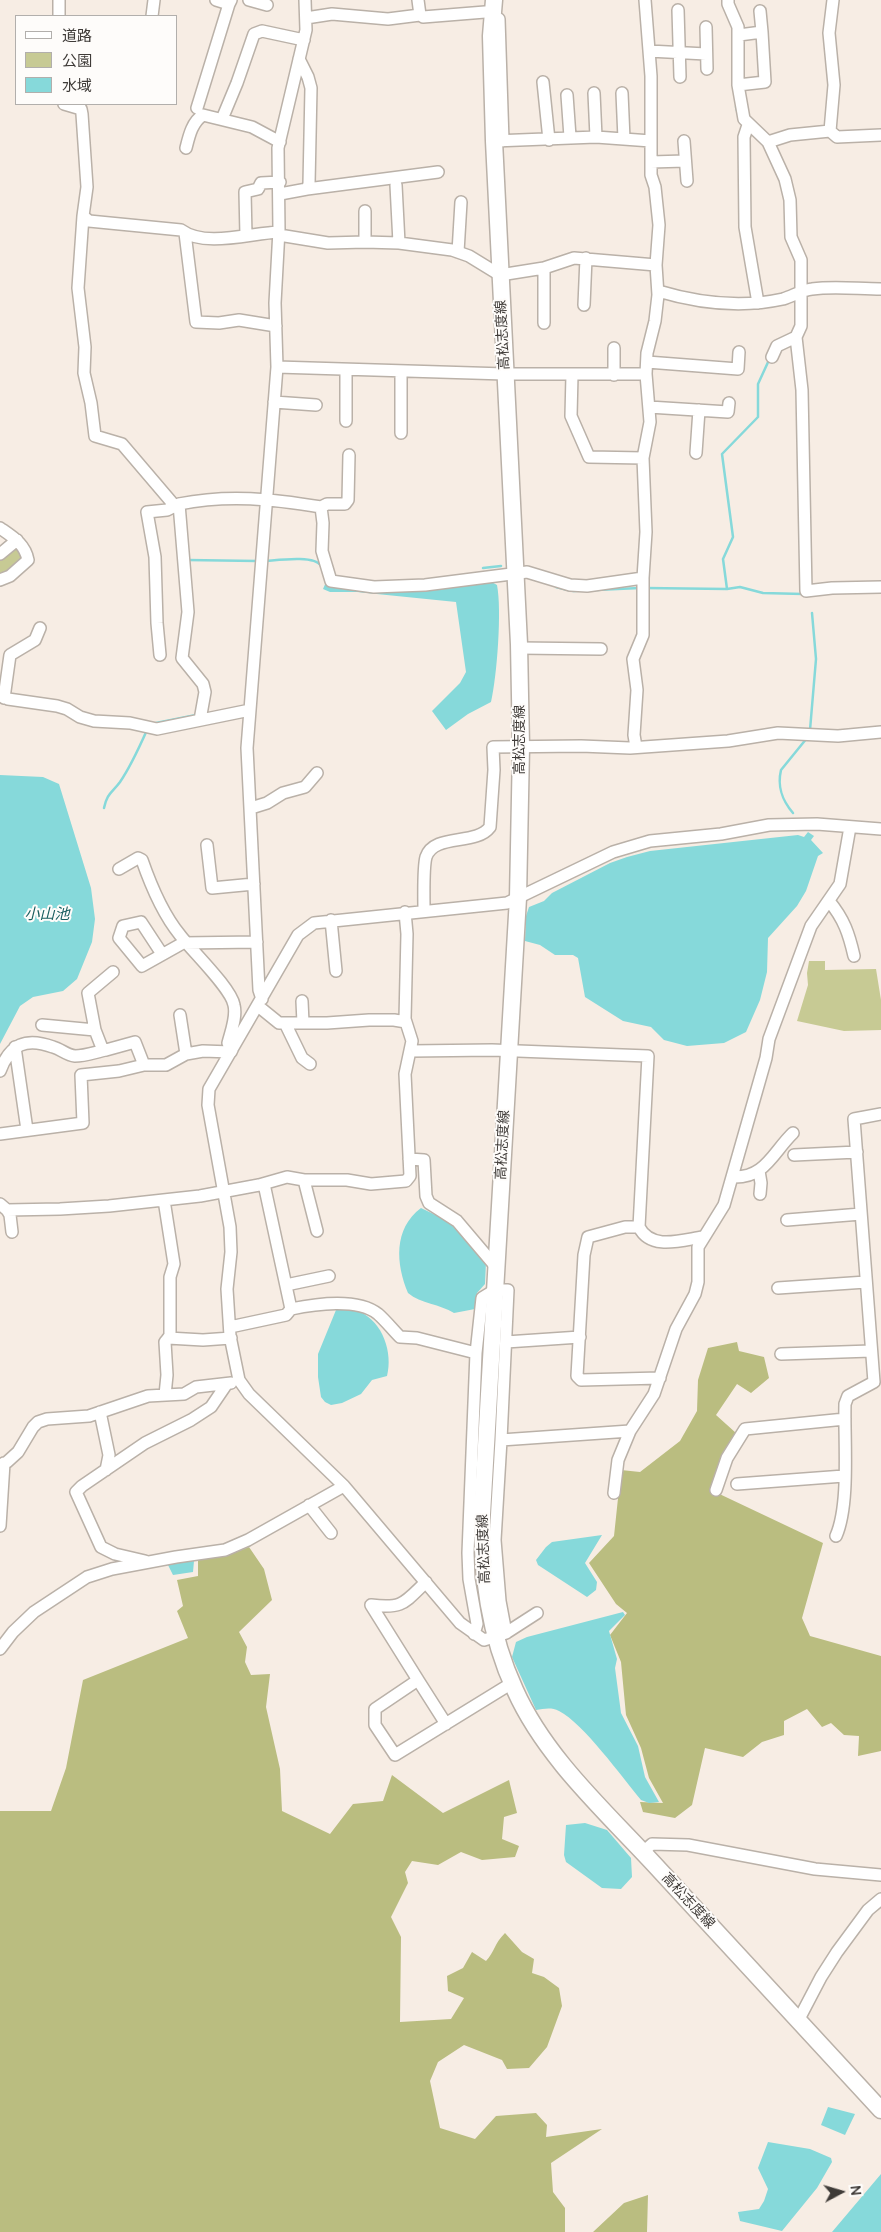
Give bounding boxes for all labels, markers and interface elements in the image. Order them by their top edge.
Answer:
legend [15,15,178,105]
text: 道路 [62,25,92,46]
text: 公園 [62,50,92,71]
text: 水域 [62,75,92,96]
street label: 高松志度線 [493,300,513,370]
street label: 高松志度線 [512,705,528,775]
water label: 小山池 [25,906,69,924]
street label: 高松志度線 [493,1110,513,1180]
street label: 高松志度線 [474,1514,494,1584]
street label: 高松志度線 [658,1870,718,1932]
north arrow [816,2167,866,2217]
text: N [846,2184,866,2196]

